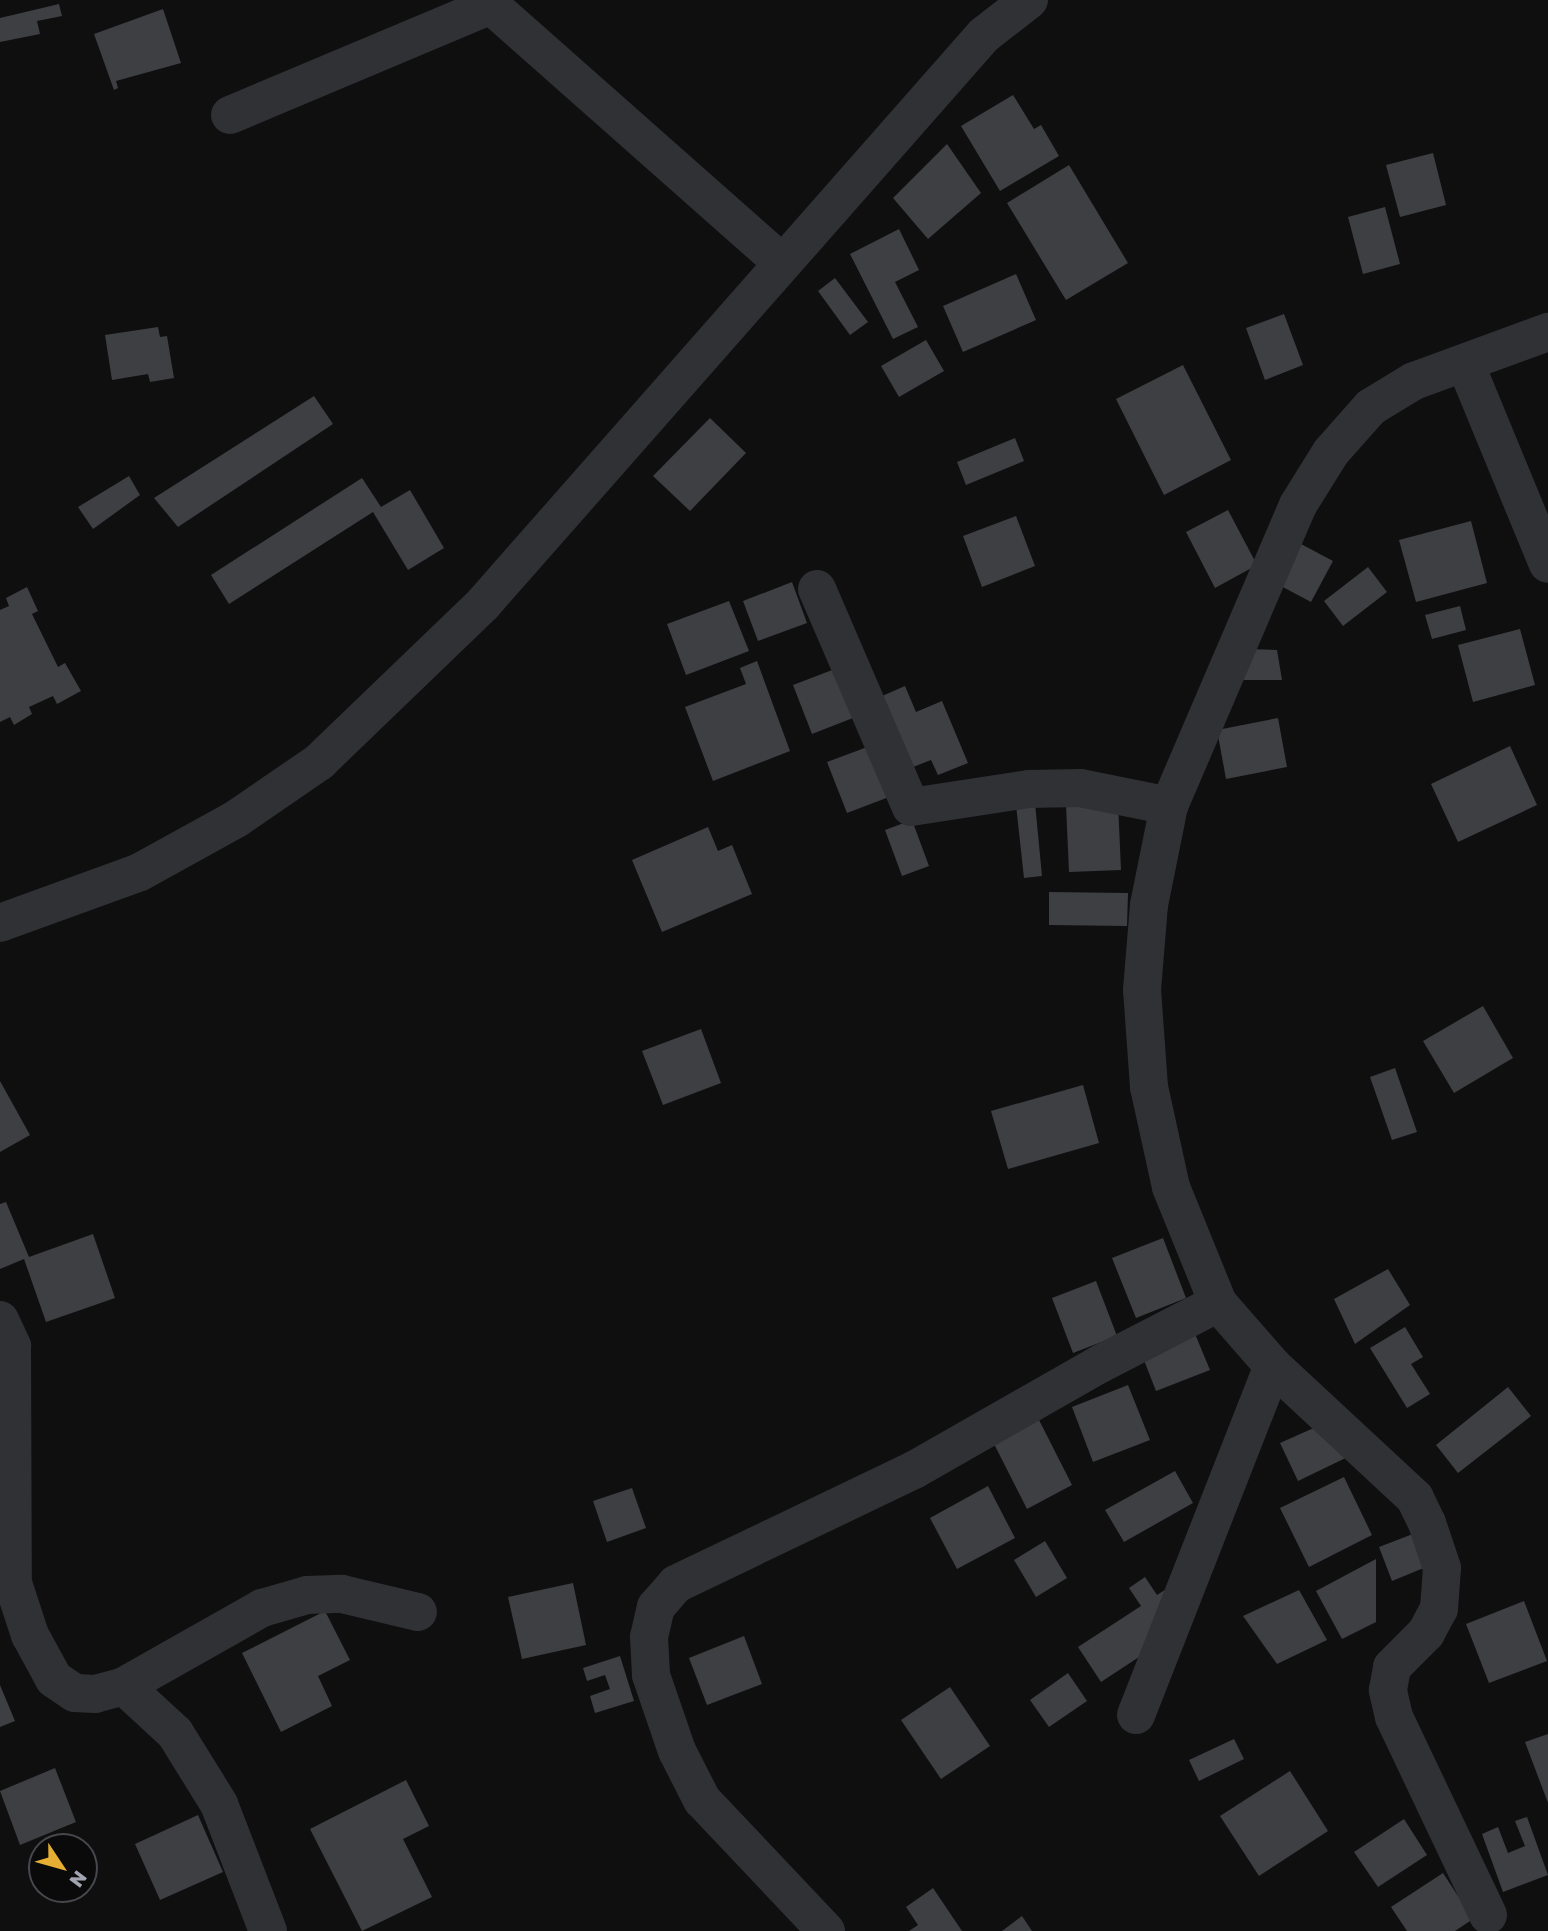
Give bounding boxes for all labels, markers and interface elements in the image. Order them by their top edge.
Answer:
north arrow [28,1833,98,1903]
text: N [65,1867,92,1892]

